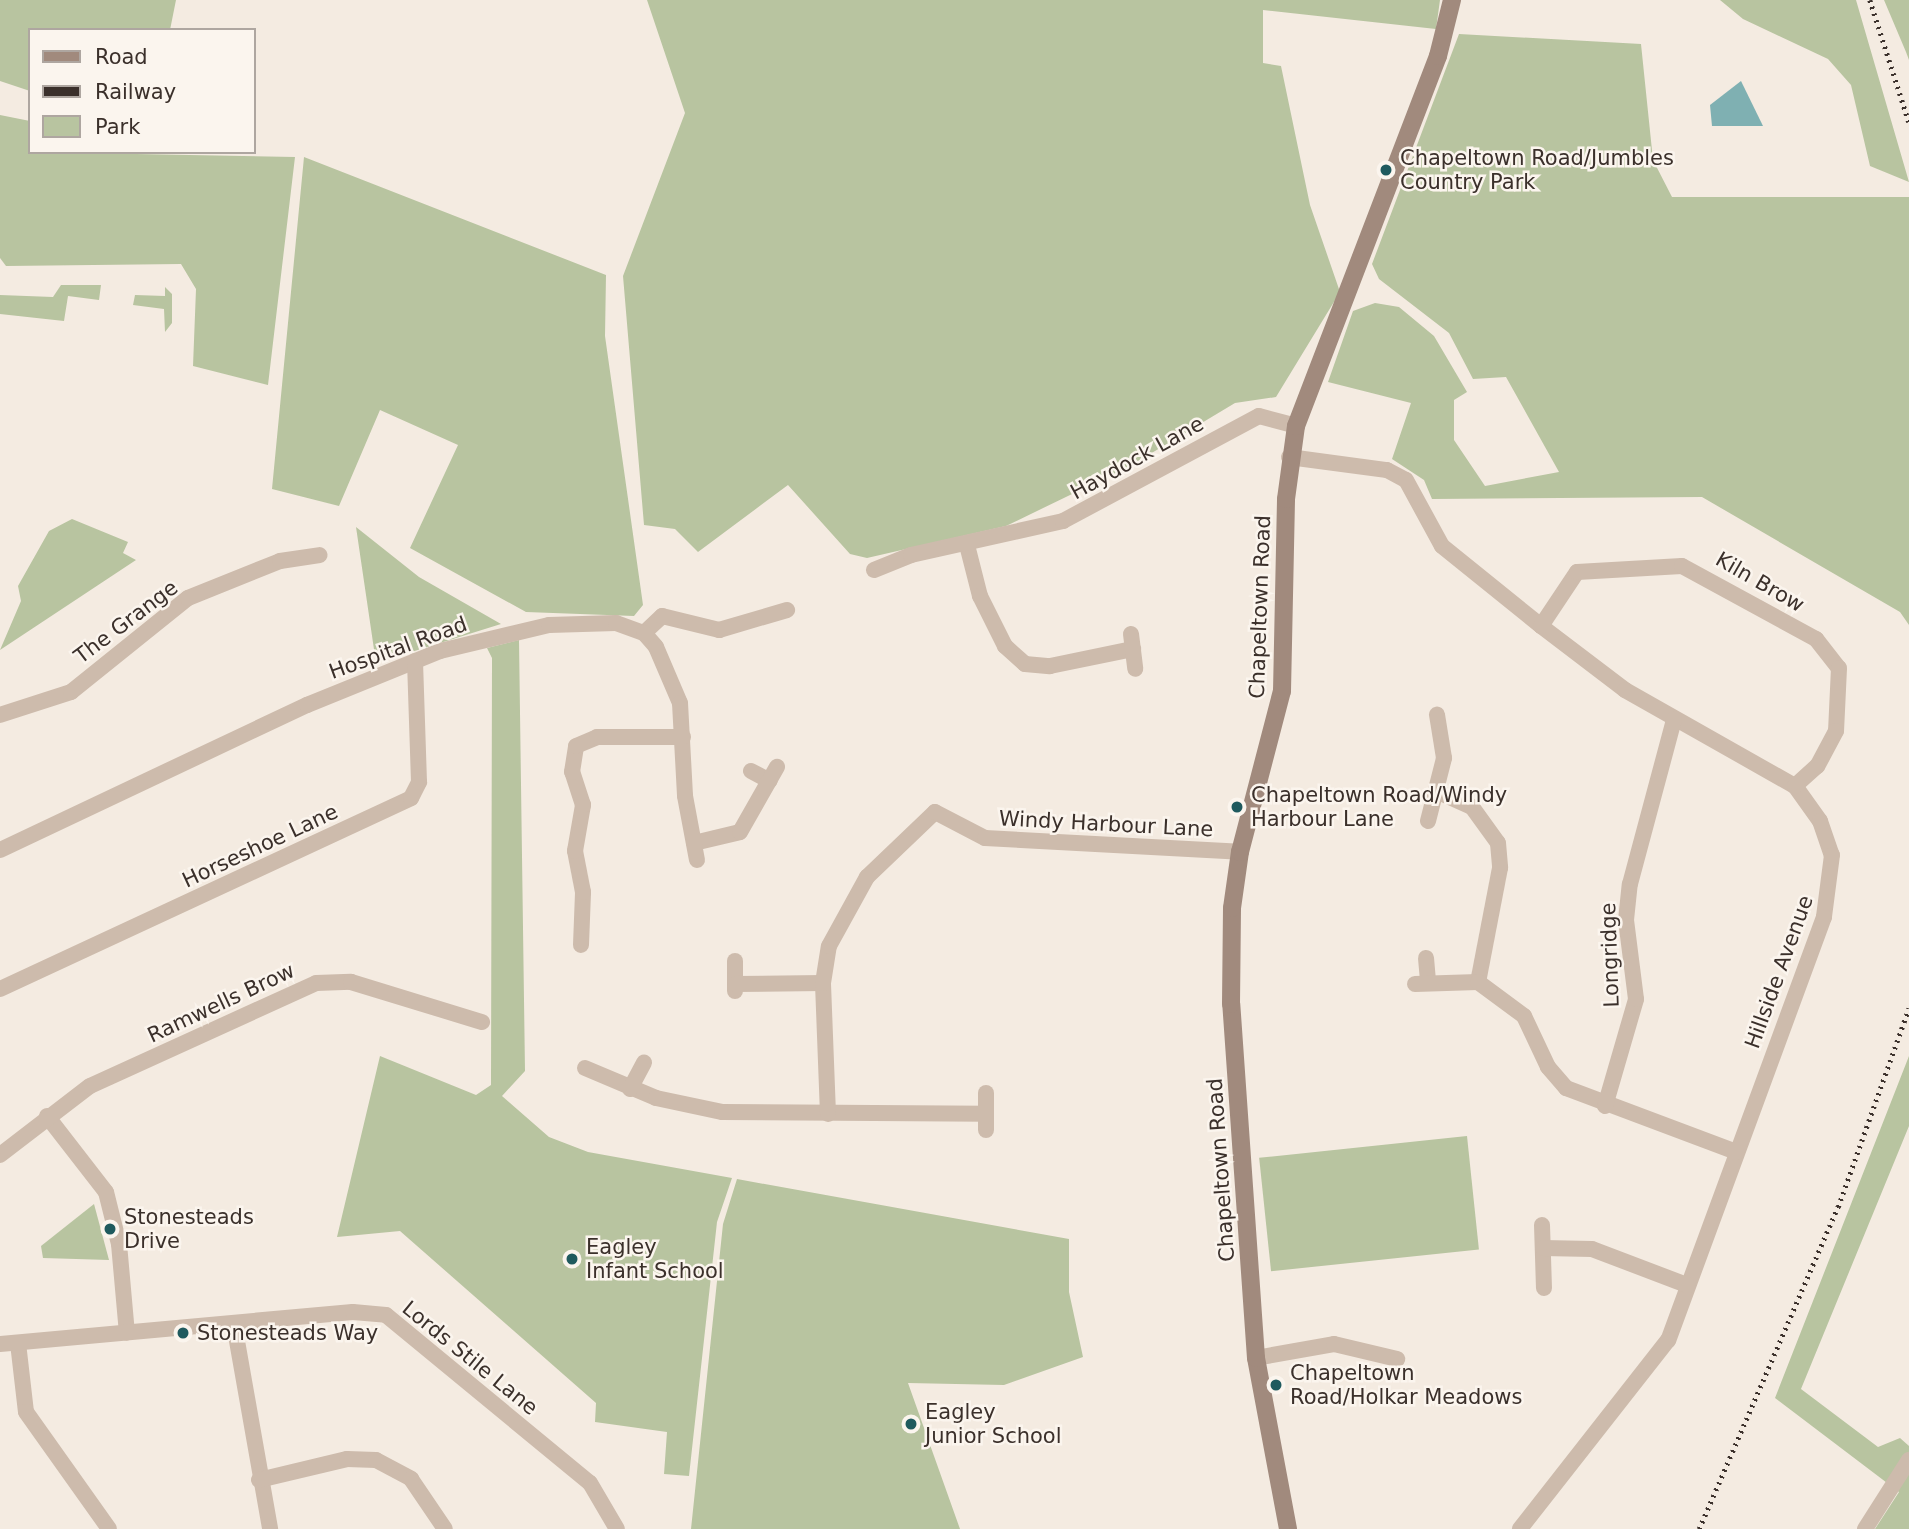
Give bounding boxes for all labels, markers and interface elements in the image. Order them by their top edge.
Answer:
legend [28,28,256,154]
text: Road [95,45,148,69]
text: Railway [95,80,176,104]
text: Park [95,115,140,139]
place label: Chapeltown Road/Jumbles Country Park [1400,145,1674,195]
marker: Chapeltown Road/Jumbles Country Park [1378,162,1394,178]
street label: Haydock Lane [1066,411,1208,505]
street label: Chapeltown Road [1244,515,1276,699]
street label: Kiln Brow [1711,547,1809,617]
street label: The Grange [69,575,183,669]
street label: Hospital Road [326,611,470,685]
place label: Chapeltown Road/Windy Harbour Lane [1251,782,1507,832]
street label: Horseshoe Lane [178,799,342,893]
marker: Chapeltown Road/Windy Harbour Lane [1229,799,1245,815]
street label: Windy Harbour Lane [998,806,1214,842]
street label: Hillside Avenue [1740,892,1818,1052]
street label: Longridge [1596,902,1624,1008]
street label: Ramwells Brow [143,958,299,1048]
street label: Chapeltown Road [1202,1077,1240,1263]
place label: Stonesteads Drive [124,1204,254,1254]
marker: Stonesteads Drive [102,1221,118,1237]
place label: Eagley Infant School [586,1234,724,1284]
marker: Eagley Infant School [564,1251,580,1267]
street label: Lords Stile Lane [397,1296,543,1420]
place label: Stonesteads Way [197,1320,378,1346]
marker: Stonesteads Way [175,1325,191,1341]
place label: Chapeltown Road/Holkar Meadows [1290,1360,1522,1410]
marker: Chapeltown Road/Holkar Meadows [1268,1377,1284,1393]
place label: Eagley Junior School [925,1399,1062,1449]
marker: Eagley Junior School [903,1416,919,1432]

